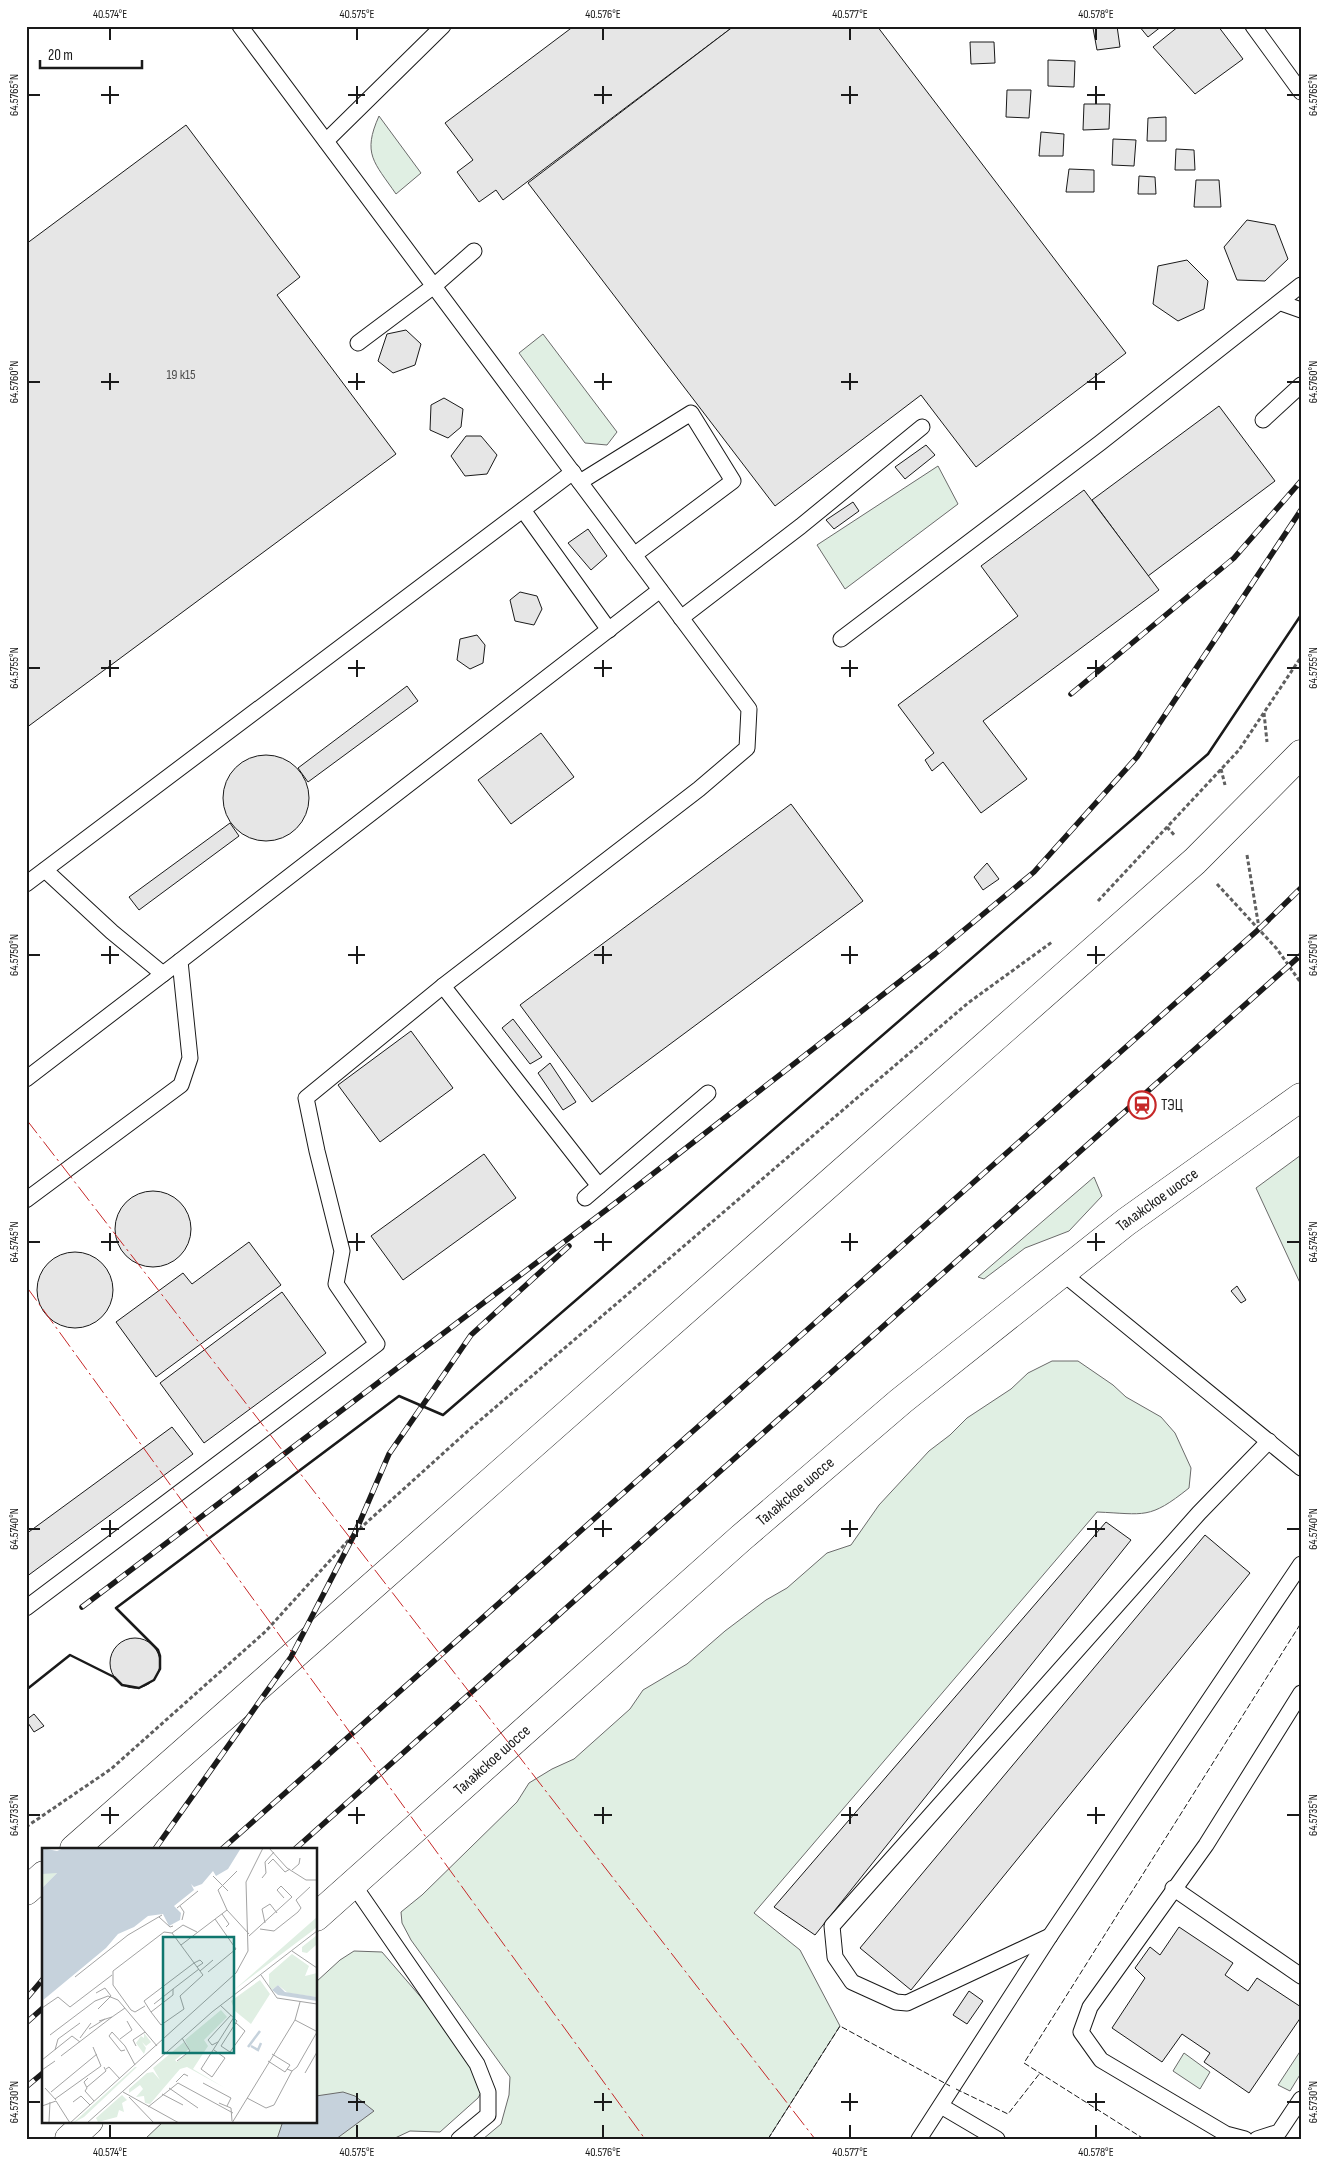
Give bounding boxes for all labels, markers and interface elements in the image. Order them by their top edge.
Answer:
text: 40.574°E [93,7,127,22]
text: 40.575°E [339,7,375,22]
text: 40.576°E [585,7,621,22]
text: 40.577°E [832,7,868,22]
text: 40.578°E [1078,7,1114,22]
scale bar [40,38,142,70]
text: 20 m [48,46,73,65]
text: 64.5765°N [7,74,22,116]
text: 64.5765°N [1306,74,1321,116]
text: 64.5760°N [7,361,22,403]
text: 64.5760°N [1306,361,1321,403]
house number: 19 к15 [166,366,196,383]
text: 64.5755°N [7,647,22,689]
text: 64.5755°N [1306,647,1321,689]
text: 64.5750°N [7,934,22,976]
text: 64.5750°N [1306,934,1321,976]
station icon: ТЭЦ [1127,1090,1157,1120]
place label: ТЭЦ [1161,1096,1183,1115]
street label: Талажское шоссе [1113,1164,1202,1235]
text: 64.5745°N [7,1221,22,1263]
text: 64.5745°N [1306,1221,1321,1263]
street label: Талажское шоссе [753,1453,838,1530]
text: 64.5740°N [7,1508,22,1550]
text: 64.5740°N [1306,1508,1321,1550]
street label: Талажское шоссе [450,1721,534,1799]
text: 64.5735°N [7,1794,22,1836]
text: 64.5735°N [1306,1794,1321,1836]
inset map [42,1848,318,2122]
text: 64.5730°N [7,2081,22,2123]
text: 64.5730°N [1306,2081,1321,2123]
text: 40.574°E [93,2145,127,2160]
text: 40.575°E [339,2145,375,2160]
text: 40.576°E [585,2145,621,2160]
text: 40.577°E [832,2145,868,2160]
text: 40.578°E [1078,2145,1114,2160]

